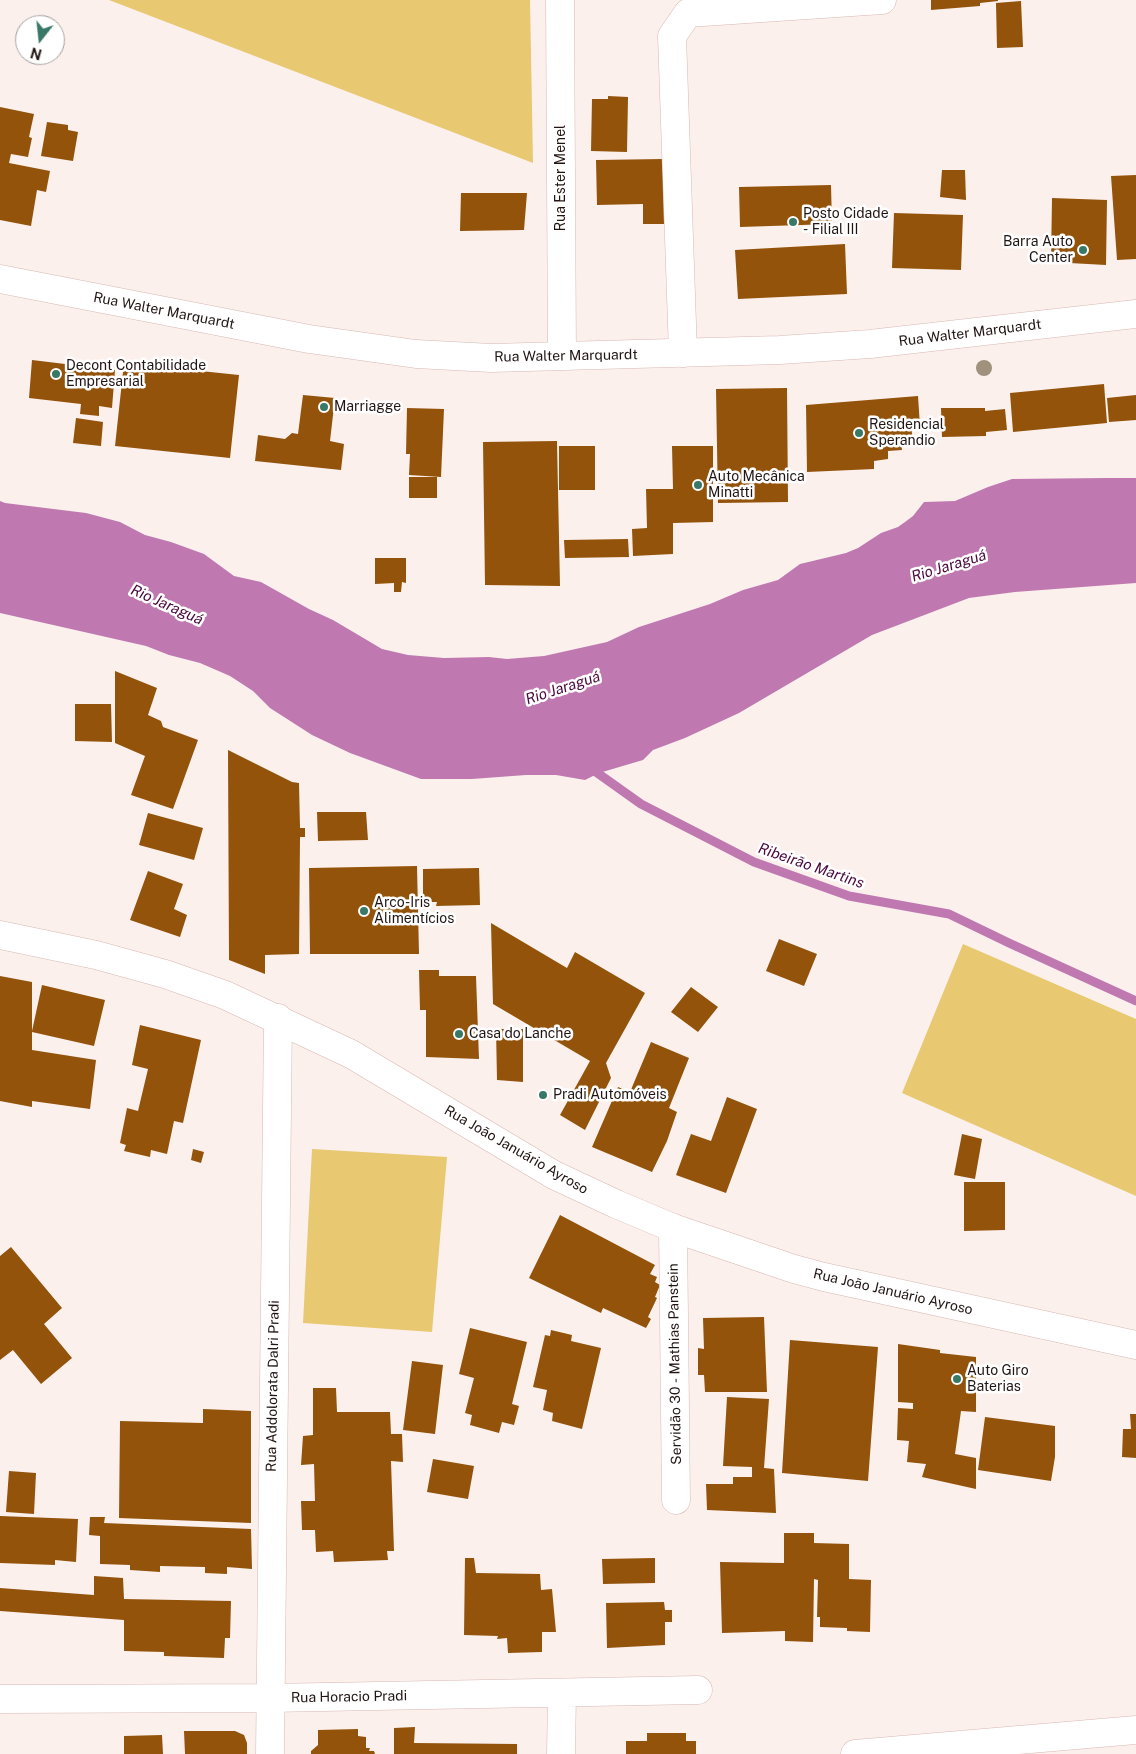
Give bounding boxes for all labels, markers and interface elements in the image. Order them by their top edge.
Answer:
north arrow [15,15,65,65]
text: N [29,44,44,63]
street label: Rua Ester Menel [553,125,569,231]
place label: Posto Cidade - Filial III [803,206,889,238]
marker: Posto Cidade - Filial III [787,216,799,228]
place label: Barra Auto Center [1003,234,1073,266]
marker: Barra Auto Center [1077,244,1089,256]
street label: Rua Walter Marquardt [92,289,236,333]
street label: Rua Walter Marquardt [898,316,1042,350]
street label: Rua Walter Marquardt [494,346,638,366]
place label: Decont Contabilidade Empresarial [66,358,206,391]
marker: Decont Contabilidade Empresarial [50,368,62,380]
place label: Marriagge [334,399,401,415]
marker: Marriagge [318,401,330,413]
place label: Residencial Sperandio [869,417,944,450]
marker: Residencial Sperandio [853,427,865,439]
place label: Auto Mecânica Minatti [708,469,805,502]
marker: Auto Mecânica Minatti [692,479,704,491]
water label: Rio Jaraguá [909,546,989,586]
water label: Rio Jaraguá [128,581,206,629]
water label: Rio Jaraguá [523,667,603,709]
water label: Ribeirão Martins [756,839,866,893]
place label: Arco-Iris Alimentícios [374,895,454,928]
marker: Arco-Iris Alimentícios [358,905,370,917]
place label: Casa do Lanche [469,1026,571,1042]
marker: Casa do Lanche [453,1028,465,1040]
place label: Pradi Automóveis [553,1087,667,1103]
marker: Pradi Automóveis [537,1089,549,1101]
street label: Rua João Januário Ayroso [441,1102,591,1198]
street label: Servidão 30 - Mathias Panstein [665,1263,685,1465]
street label: Rua João Januário Ayroso [812,1265,974,1319]
street label: Rua Addolorata Dalri Pradi [263,1300,283,1472]
place label: Auto Giro Baterias [967,1363,1029,1395]
marker: Auto Giro Baterias [951,1373,963,1385]
street label: Rua Horacio Pradi [291,1688,407,1706]

